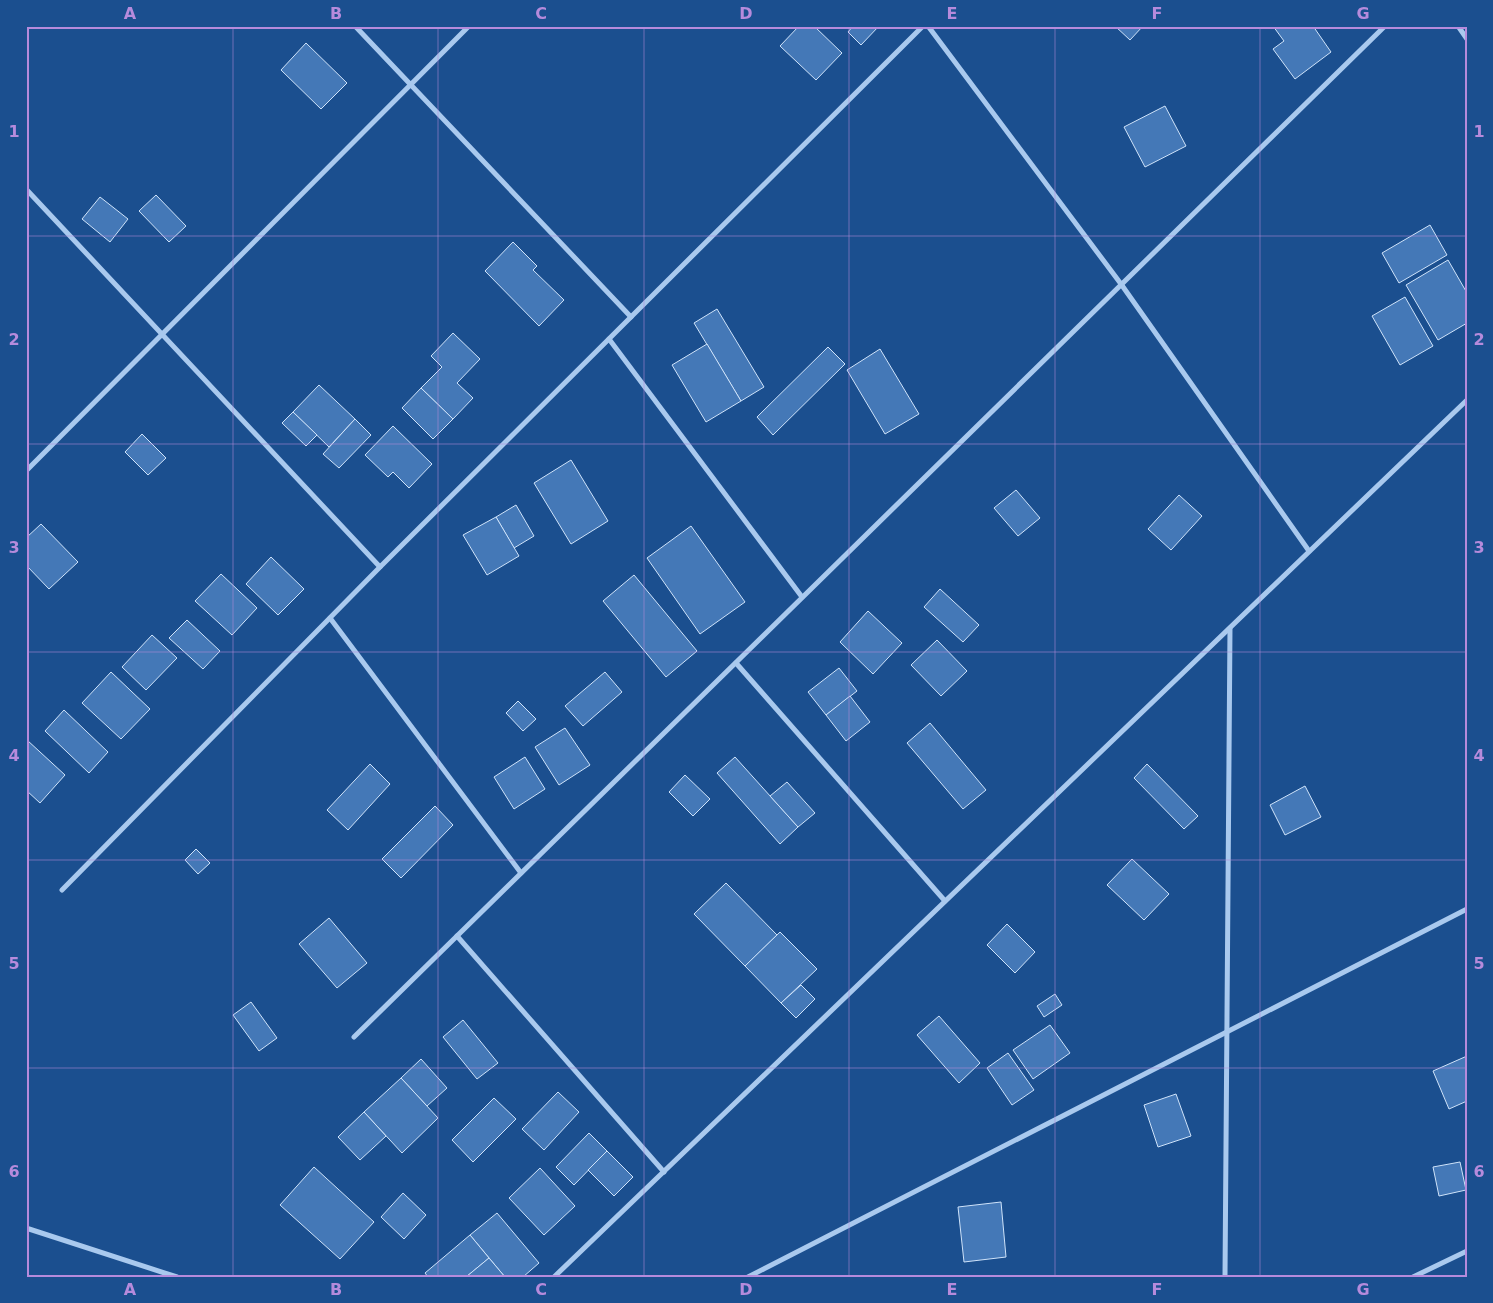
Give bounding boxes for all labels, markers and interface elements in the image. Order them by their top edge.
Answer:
text: A [124,4,137,23]
text: B [330,4,342,23]
text: C [535,4,547,23]
text: D [739,4,753,23]
text: E [947,4,957,23]
text: F [1152,4,1162,23]
text: G [1356,4,1370,23]
text: 1 [8,122,20,141]
text: 1 [1473,122,1485,141]
text: 2 [8,330,20,349]
text: 2 [1473,330,1485,349]
text: 3 [8,538,20,557]
text: 3 [1473,538,1485,557]
text: 4 [8,746,20,765]
text: 4 [1473,746,1485,765]
text: 5 [8,954,20,973]
text: 5 [1473,954,1485,973]
text: 6 [8,1162,20,1181]
text: 6 [1473,1162,1485,1181]
text: A [124,1280,137,1299]
text: B [330,1280,342,1299]
text: C [535,1280,547,1299]
text: D [739,1280,753,1299]
text: E [947,1280,957,1299]
text: F [1152,1280,1162,1299]
text: G [1356,1280,1370,1299]

